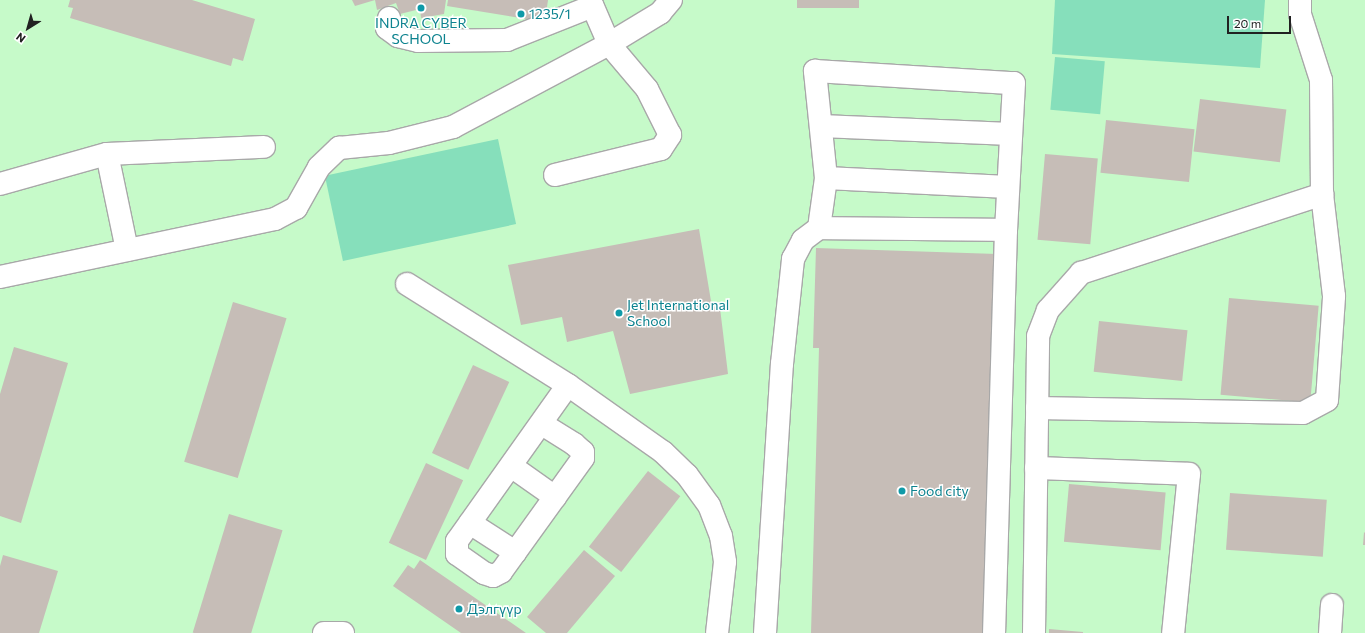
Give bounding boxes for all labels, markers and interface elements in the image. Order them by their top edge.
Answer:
marker: INDRA CYBER SCHOOL [416,3,426,13]
place label: 1235/1 [529,6,571,22]
north arrow [8,8,48,48]
scale bar [1229,8,1293,34]
marker: 1235/1 [516,9,526,19]
place label: INDRA CYBER SCHOOL [375,15,467,48]
text: 20 m [1234,16,1261,30]
text: N [13,30,28,46]
place label: Jet International School [627,297,729,330]
marker: Jet International School [614,308,624,318]
place label: Food city [910,483,969,499]
marker: Food city [897,486,907,496]
place label: Дэлгүүр [467,601,522,617]
marker: Дэлгүүр [454,604,464,614]

